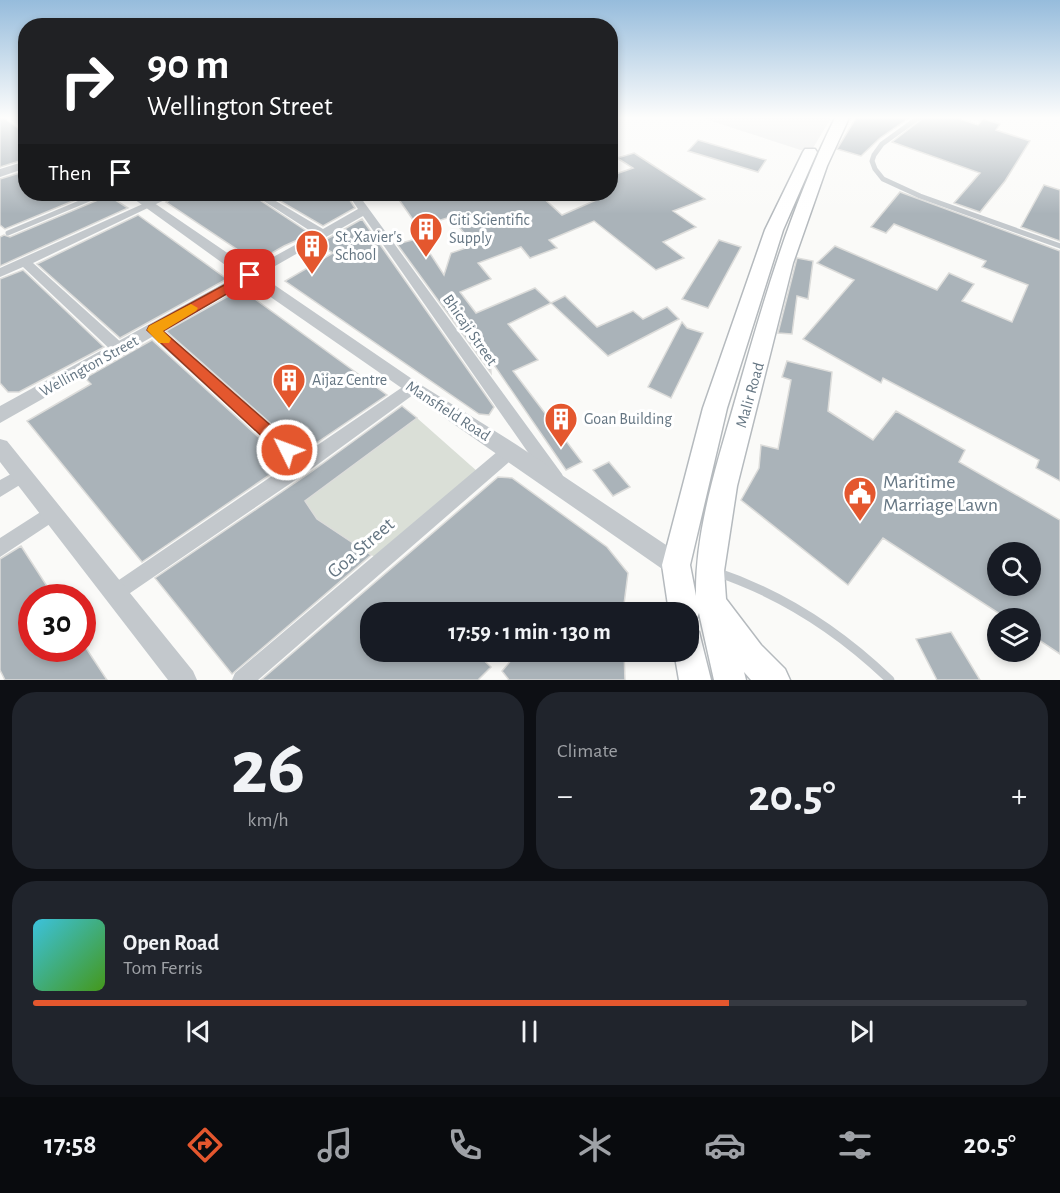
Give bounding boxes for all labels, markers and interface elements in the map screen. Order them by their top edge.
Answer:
icon: right [48,42,126,120]
text: 90 m [147,44,229,86]
text: Wellington Street [147,93,333,120]
icon: arrive [104,156,137,189]
text: Then [48,162,92,184]
building icon: Citi Scientific Supply [408,211,444,258]
place label: Citi Scientific Supply [449,212,530,247]
building icon: St. Xavier's School [294,228,330,275]
place label: St. Xavier's School [335,229,402,263]
pin [224,249,275,300]
icon: arrive [233,258,266,291]
street label: Bhicaji Street [439,292,500,369]
street label: Wellington Street [37,332,141,400]
street label: Malir Road [733,360,767,430]
building icon: Aijaz Centre [271,362,307,409]
place label: Aijaz Centre [312,372,387,389]
street label: Mansfield Road [403,378,493,444]
building icon: Goan Building [543,401,579,448]
place label: Goan Building [584,411,672,427]
position arrow [255,418,319,482]
place label: Maritime Marriage Lawn [883,472,998,515]
public building icon: Maritime Marriage Lawn [842,475,878,522]
street label: Goa Street [324,513,399,582]
map controls [987,542,1041,662]
button: search [987,542,1041,596]
speed limit sign: 30 [18,584,96,662]
button: layers [987,608,1041,662]
text: 17:59 · 1 min · 130 m [448,621,611,643]
text: 26 [231,730,305,808]
text: Climate [557,741,618,761]
text: 20.5° [748,774,836,819]
text: − [557,780,573,813]
text: + [1011,780,1027,813]
text: km/h [247,810,289,830]
text: Open Road [123,932,219,954]
text: Tom Ferris [123,958,203,978]
icon: previous [182,1015,215,1048]
icon: pause [513,1015,546,1048]
icon: next [845,1015,878,1048]
icon: directions [184,1124,226,1166]
icon: music [314,1124,356,1166]
icon: phone [444,1124,486,1166]
icon: climate [574,1124,616,1166]
icon: car [704,1124,746,1166]
icon: filters [834,1124,876,1166]
text: 17:58 [44,1131,96,1158]
text: 20.5° [963,1131,1016,1158]

